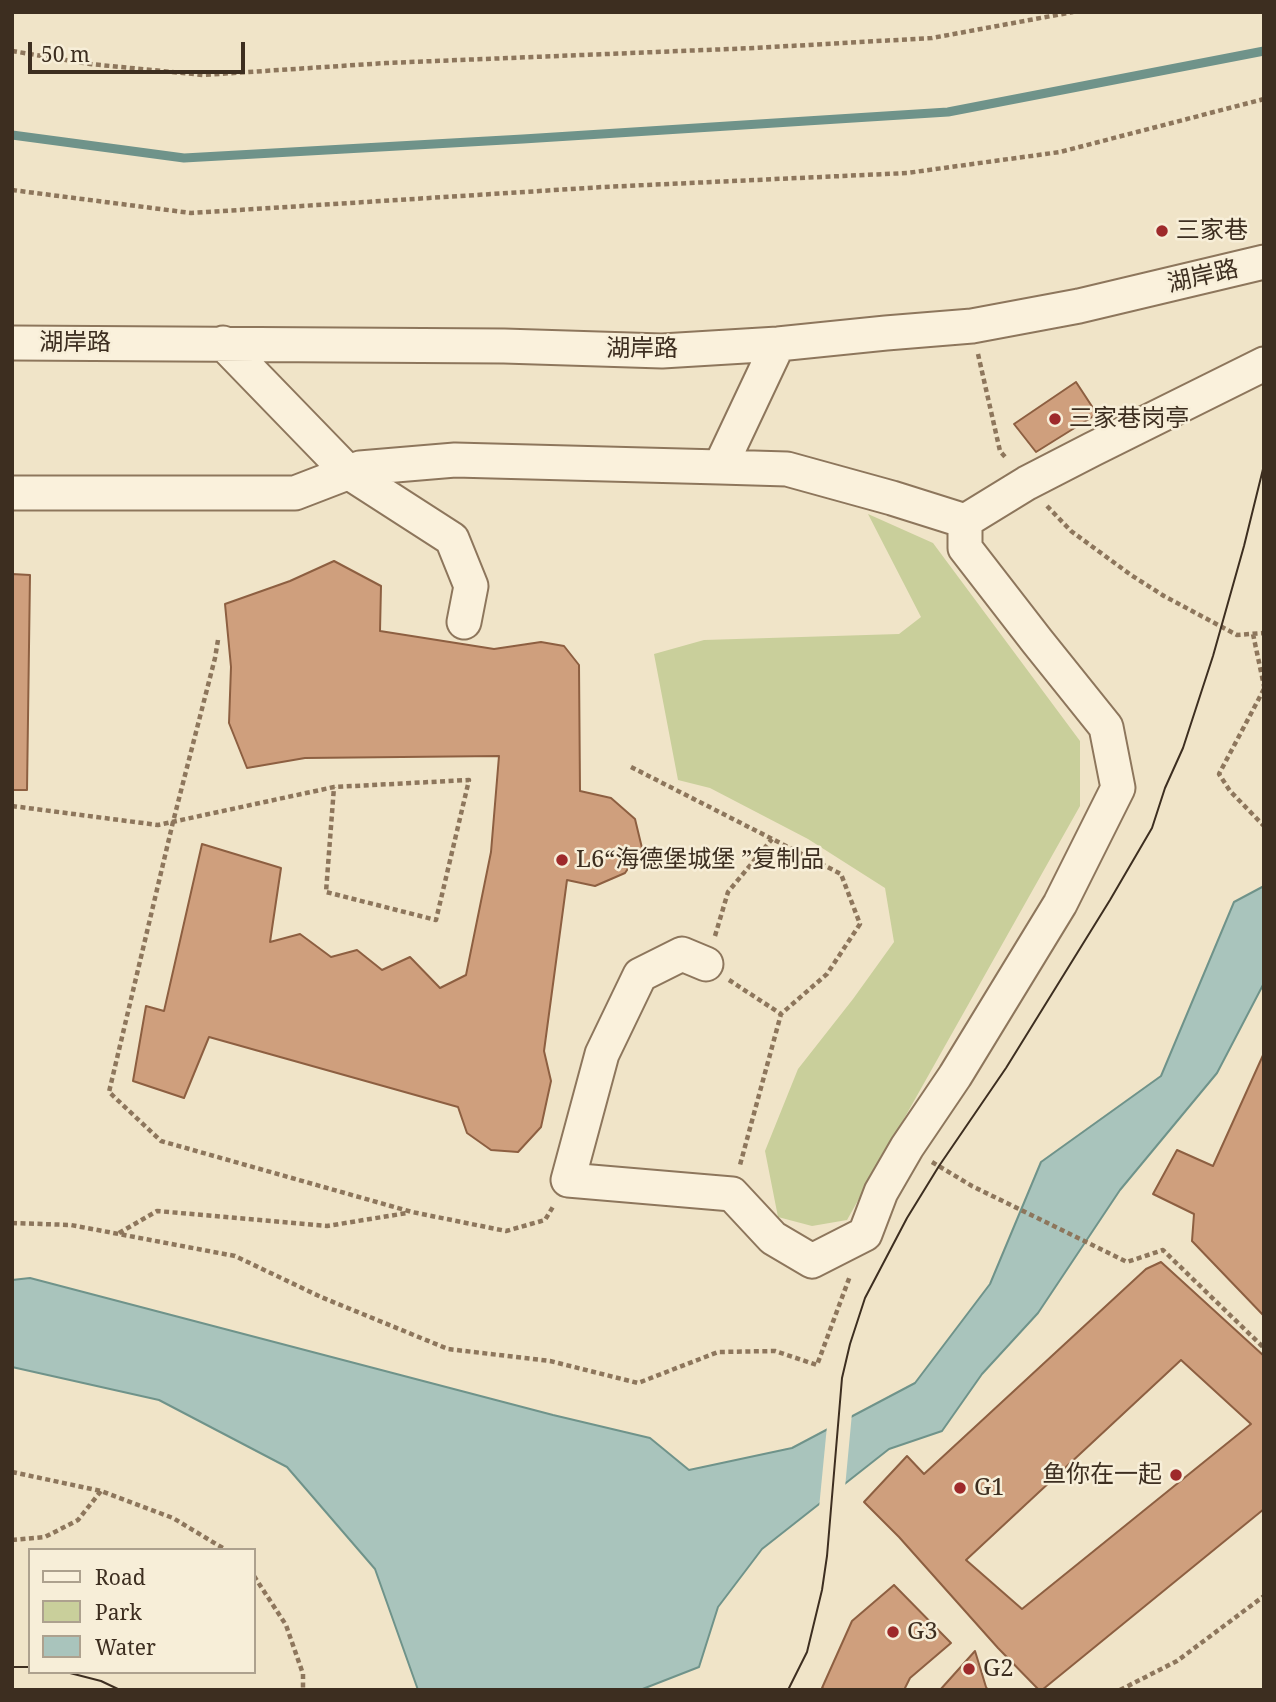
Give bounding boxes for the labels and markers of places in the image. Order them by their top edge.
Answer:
place label: 三家巷 [1176,217,1248,245]
marker: 三家巷 [1154,223,1170,239]
place label: 三家巷岗亭 [1069,405,1189,433]
marker: 三家巷岗亭 [1047,411,1063,427]
place label: L6“海德堡城堡 ”复制品 [576,846,824,874]
marker: L6“海德堡城堡 ”复制品 [554,852,570,868]
place label: 鱼你在一起 [1042,1461,1162,1489]
marker: 鱼你在一起 [1168,1467,1184,1483]
place label: G1 [974,1474,1005,1502]
marker: G1 [952,1480,968,1496]
place label: G3 [907,1618,938,1646]
marker: G3 [885,1624,901,1640]
place label: G2 [983,1655,1014,1683]
marker: G2 [961,1661,977,1677]

